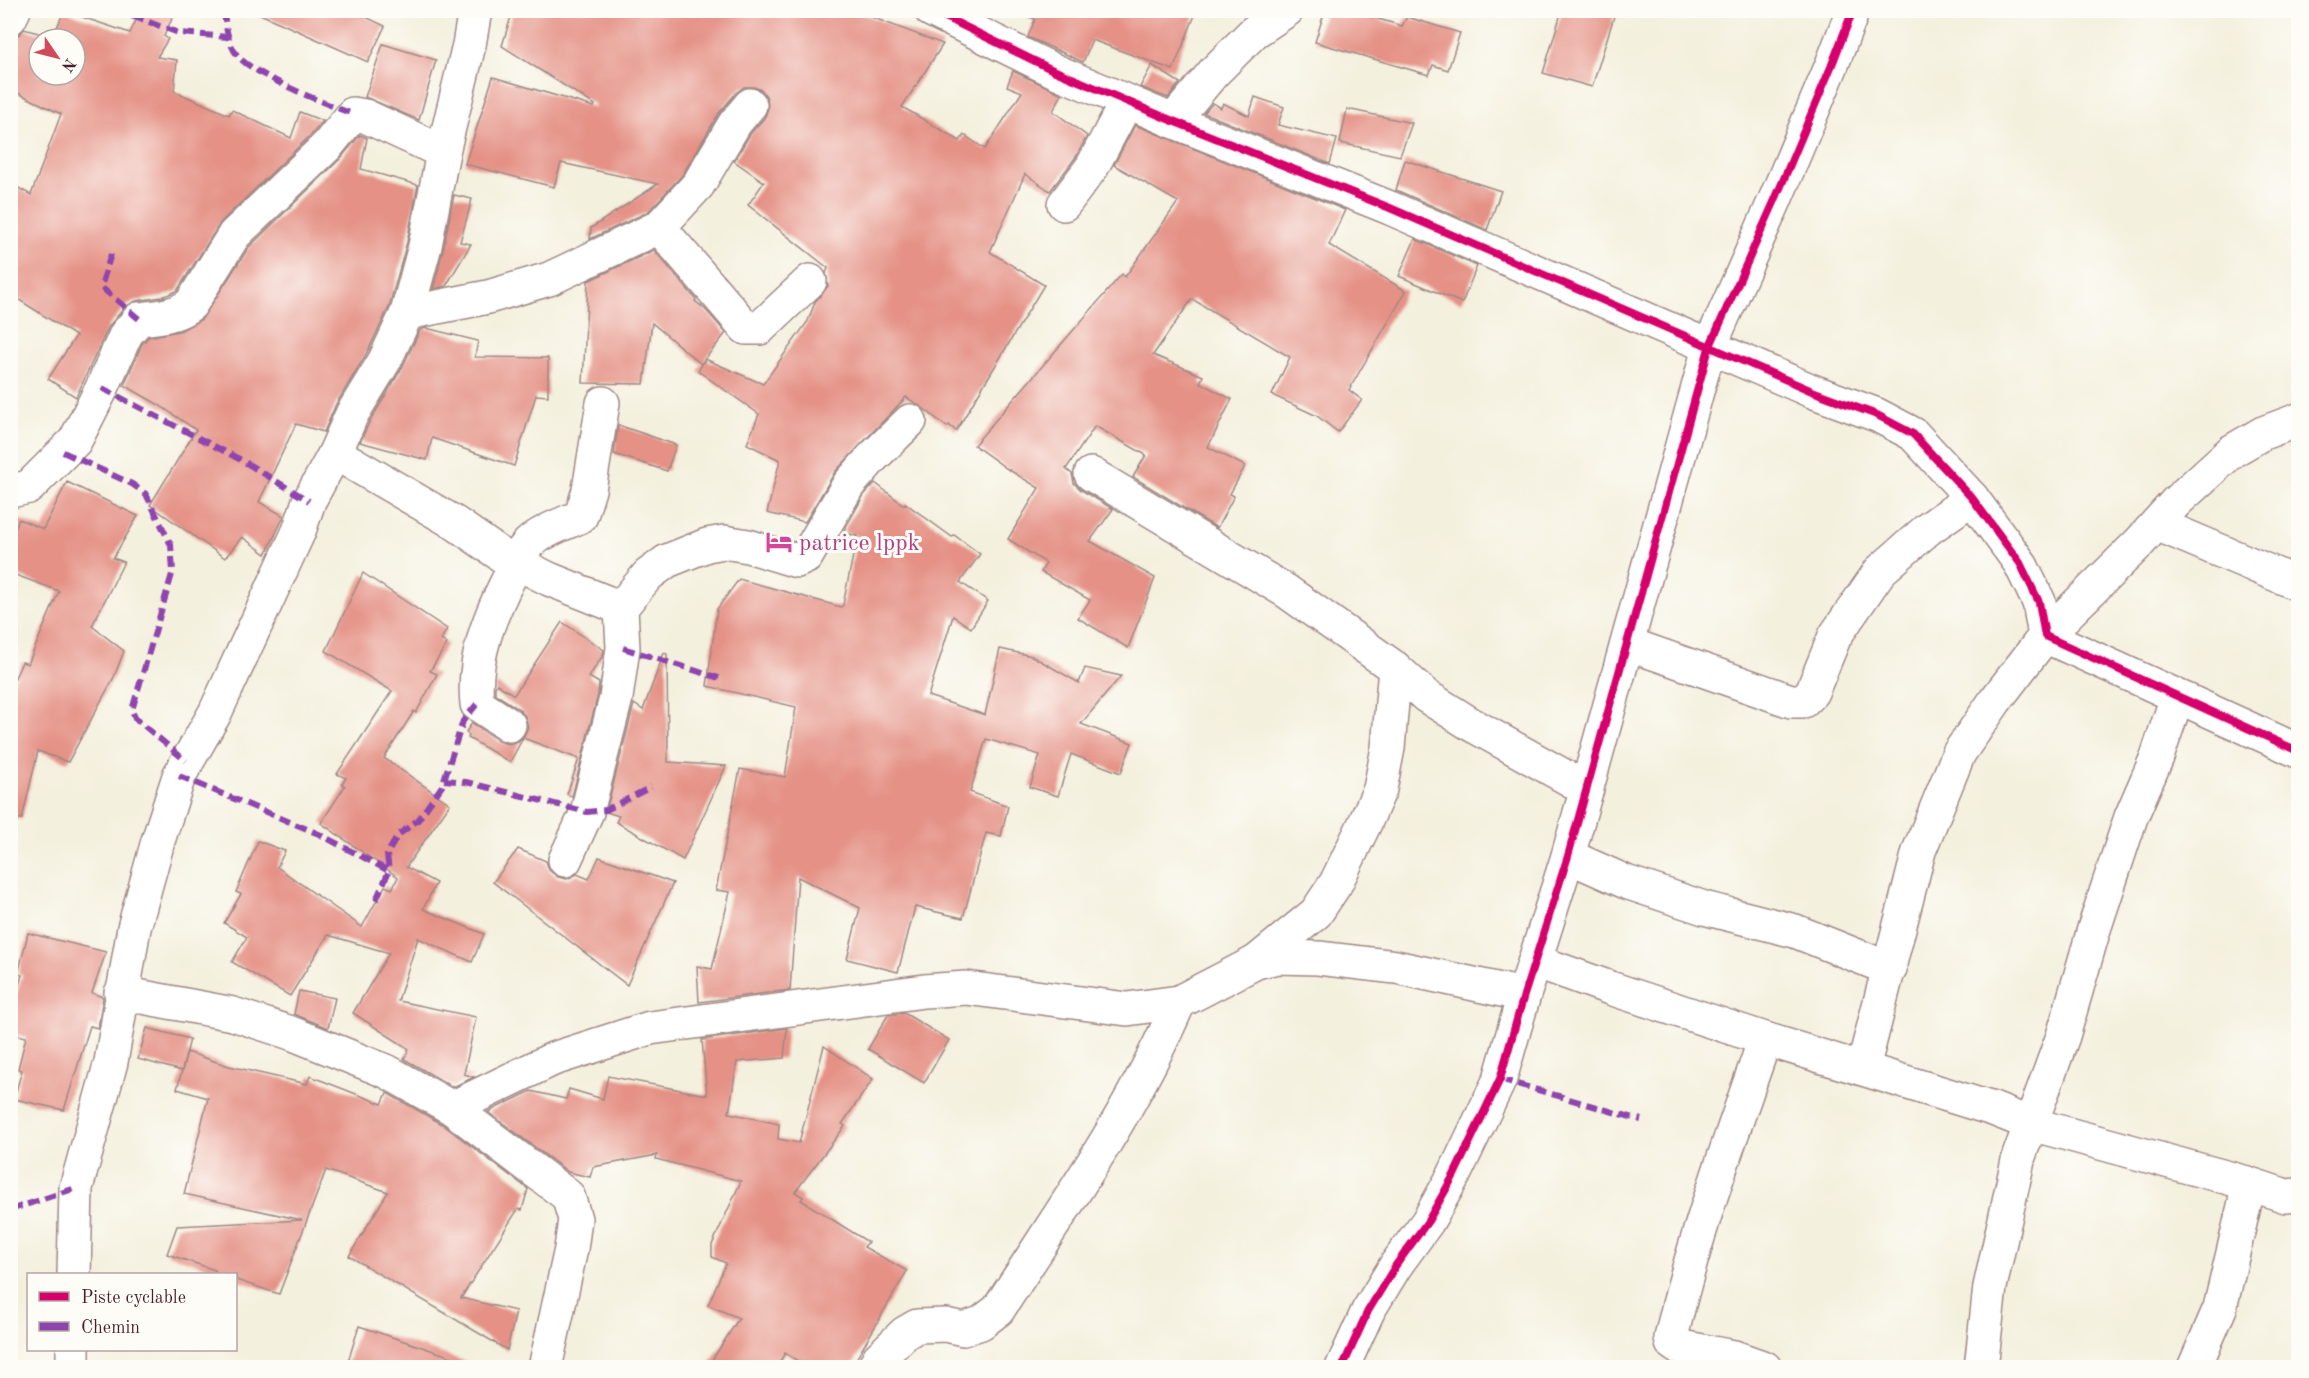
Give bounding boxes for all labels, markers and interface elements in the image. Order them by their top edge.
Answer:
north arrow [27,27,87,87]
text: N [57,55,78,75]
hotel icon: patrice lppk [764,527,794,557]
place label: patrice lppk [799,532,920,556]
legend [27,1273,237,1351]
text: Piste cyclable [81,1289,186,1307]
text: Chemin [81,1319,140,1337]

